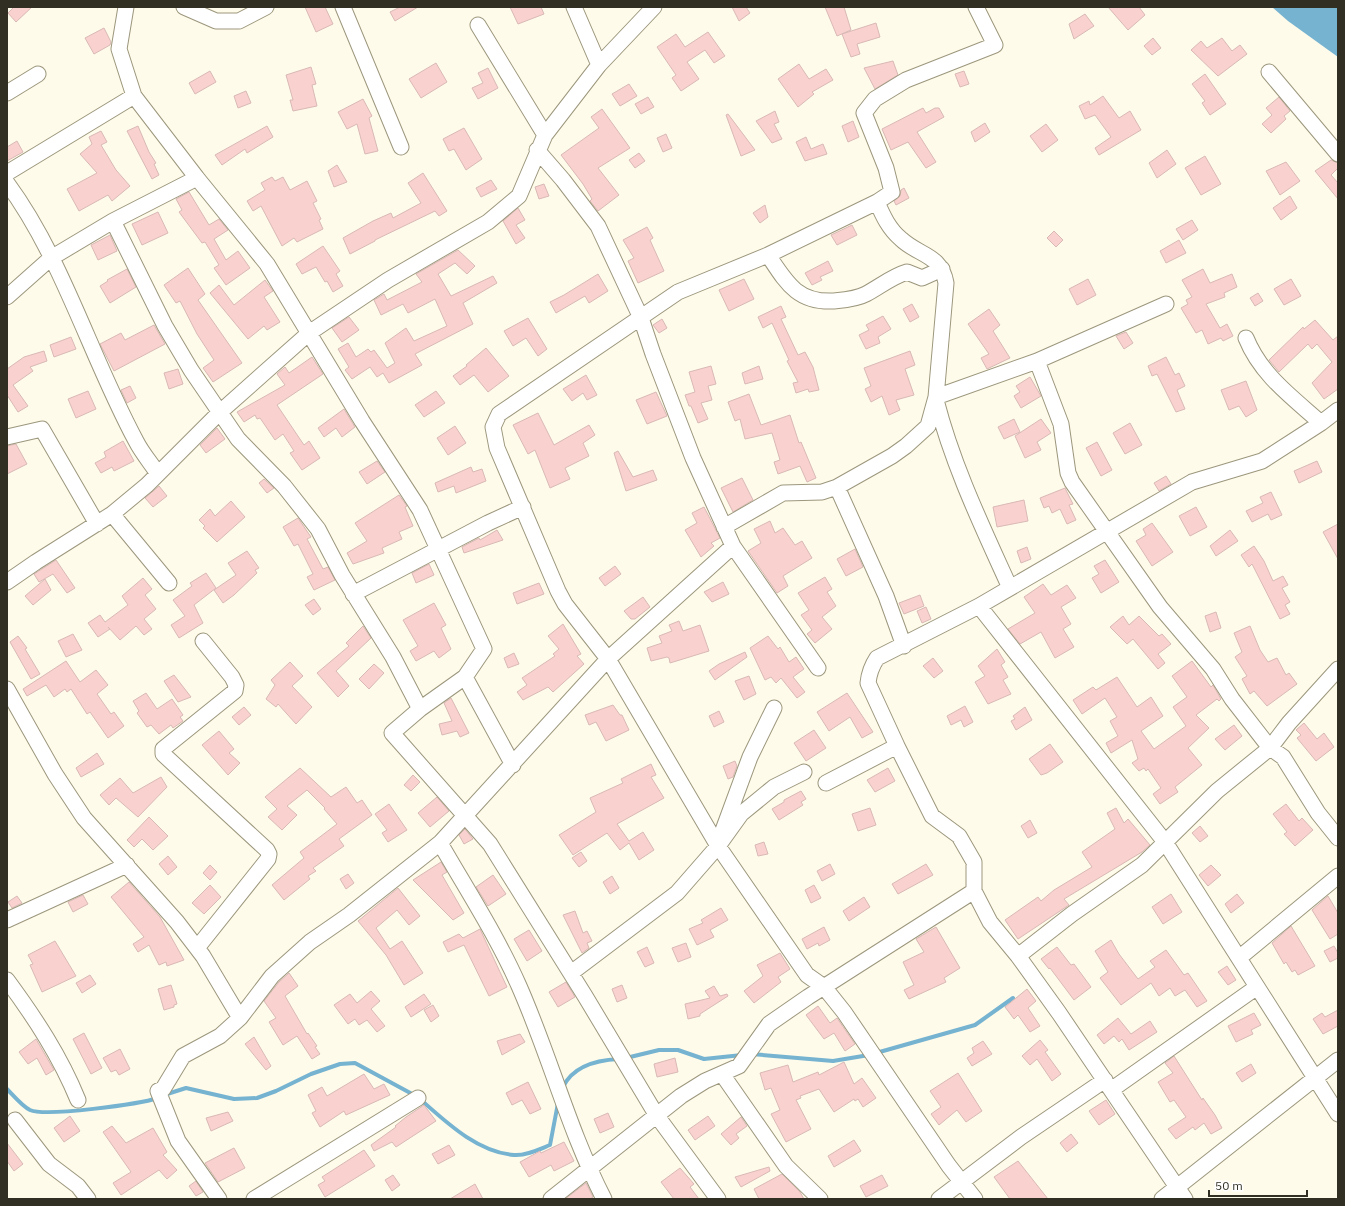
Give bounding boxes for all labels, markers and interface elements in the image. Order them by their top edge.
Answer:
scale bar [1209,1172,1307,1198]
text: 50 m [1215,1178,1243,1193]

